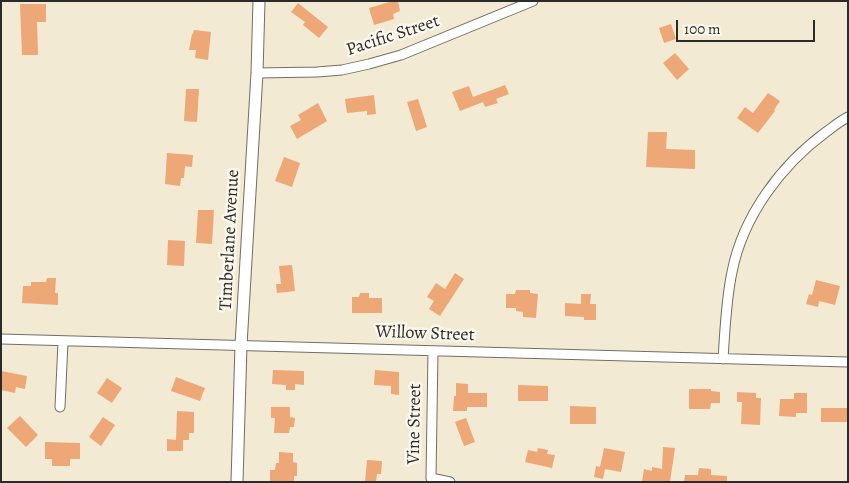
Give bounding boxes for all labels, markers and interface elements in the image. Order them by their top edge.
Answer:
scale bar [679,10,818,42]
street label: Pacific Street [344,11,442,61]
text: 100 m [684,19,721,39]
street label: Timberlane Avenue [216,169,244,311]
street label: Willow Street [375,321,475,347]
street label: Vine Street [403,383,427,465]

